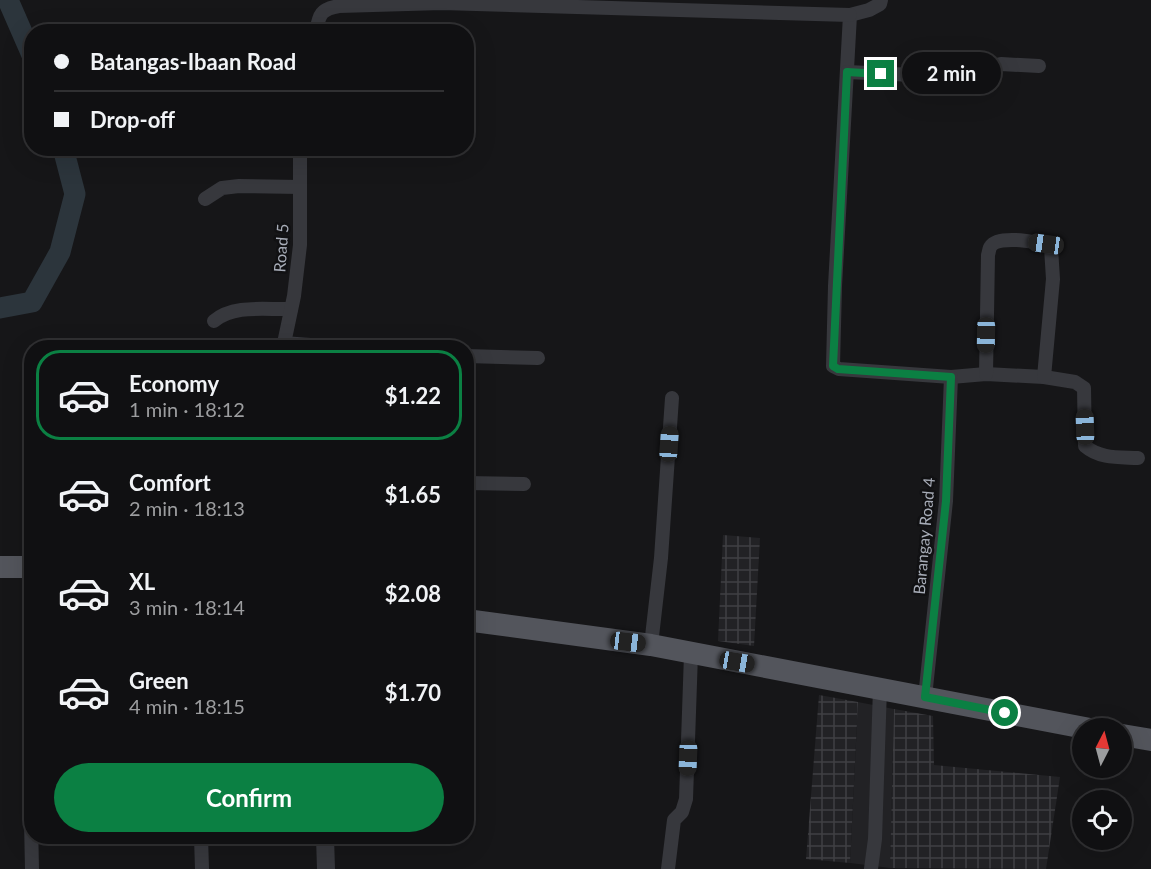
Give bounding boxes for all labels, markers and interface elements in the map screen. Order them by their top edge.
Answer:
text: Batangas-Ibaan Road [90,48,296,75]
callout: 2 min [902,53,1001,95]
route end [867,60,894,87]
text: 2 min [927,61,976,85]
text: Drop-off [90,106,175,133]
street label: Road 5 [269,223,292,273]
car [1027,233,1065,255]
car [977,317,995,353]
icon: car [57,368,111,422]
text: Economy [129,370,219,397]
text: $1.22 [385,382,441,409]
text: 1 min · 18:12 [129,397,245,421]
car [1075,409,1095,445]
car [659,425,679,463]
icon: car [57,467,111,521]
text: Comfort [129,469,211,496]
street label: Barangay Road 4 [909,477,938,595]
text: $1.65 [385,481,441,508]
text: 2 min · 18:13 [129,496,245,520]
icon: car [57,566,111,620]
text: XL [129,568,155,595]
text: $2.08 [385,580,441,607]
text: 3 min · 18:14 [129,595,245,619]
car [609,631,647,653]
car [718,650,756,674]
icon: car [57,665,111,719]
text: Green [129,667,189,694]
text: $1.70 [385,679,441,706]
text: 4 min · 18:15 [129,694,245,718]
route start [991,699,1018,726]
north arrow [1072,718,1132,778]
map controls [1072,718,1132,850]
car [678,740,698,776]
button: Confirm [54,763,444,832]
button: locate [1072,790,1132,850]

